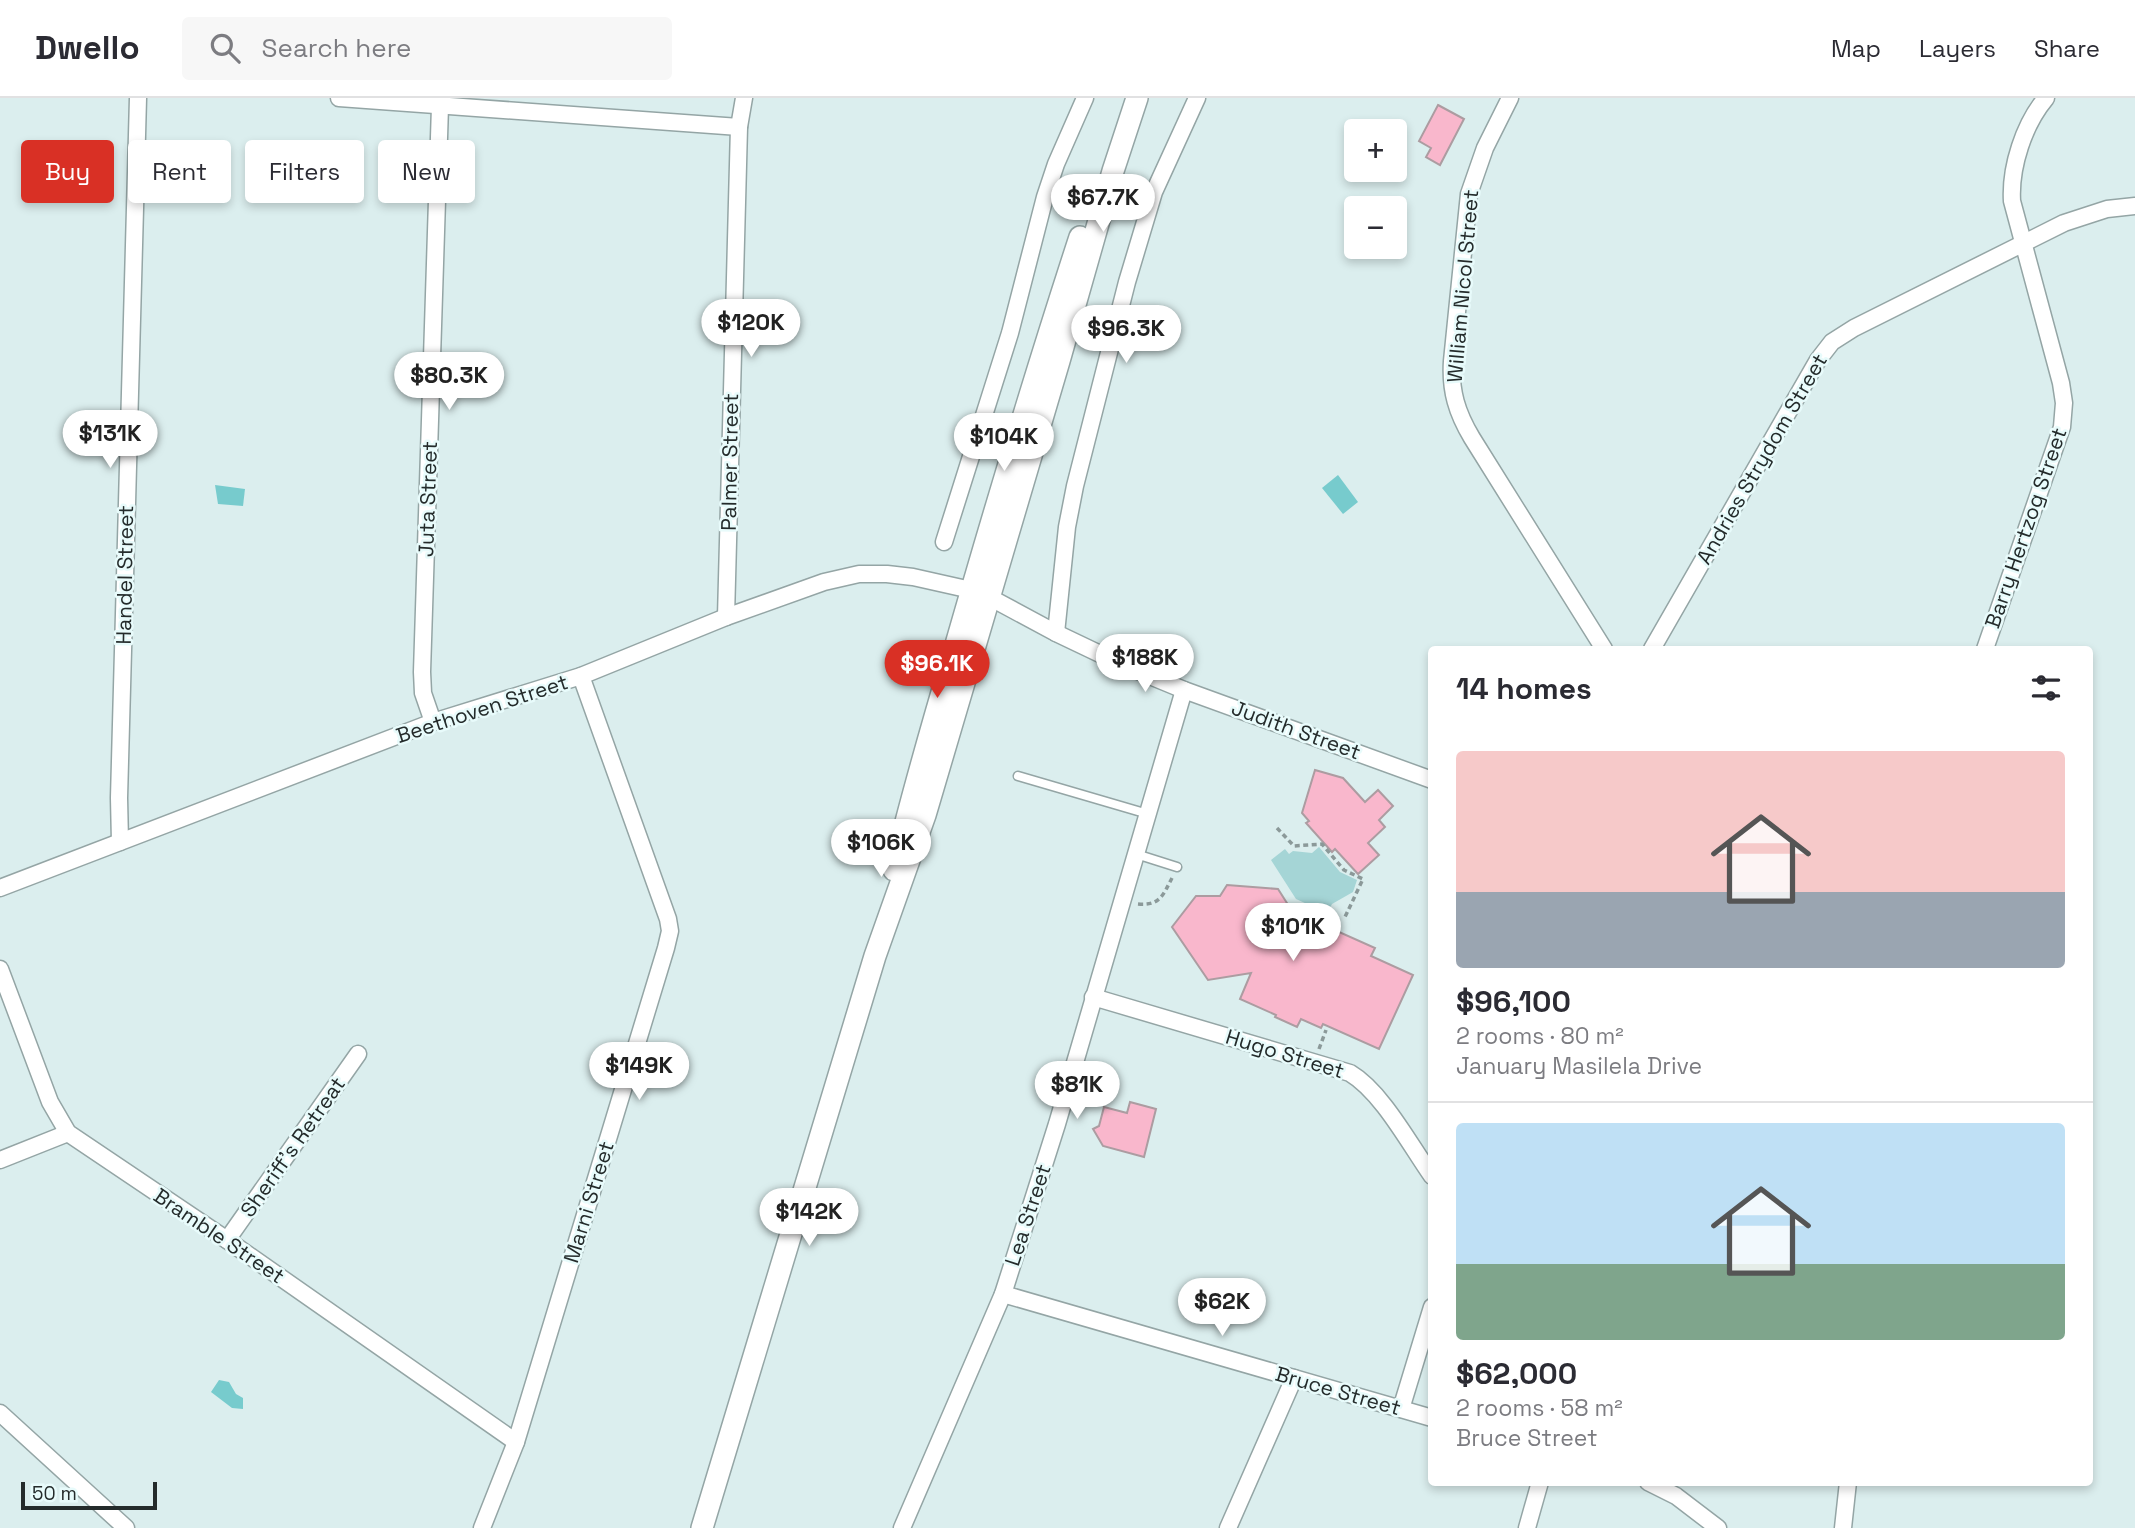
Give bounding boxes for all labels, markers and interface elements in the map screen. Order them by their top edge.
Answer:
search box [182,17,672,80]
text: Dwello [35,27,140,69]
icon: search [206,29,244,67]
text: Search here [262,31,411,65]
text: Map [1831,33,1881,64]
text: Layers [1919,33,1996,64]
text: Share [2034,33,2100,64]
map controls [1344,119,1407,259]
button: + [1344,119,1407,182]
chip: Buy [21,140,114,203]
chip: Rent [128,140,231,203]
chip: Filters [245,140,364,203]
chip: New [378,140,475,203]
pin: $67.7K [1046,174,1160,234]
text: $67.7K [1067,182,1139,212]
street label: William Nicol Street [1441,188,1484,384]
button: − [1344,196,1407,259]
pin: $120K [702,300,800,359]
pin: $96.3K [1069,306,1183,365]
text: $120K [717,307,785,337]
text: $96.3K [1087,313,1165,343]
street label: Andries Strydom Street [1690,349,1833,569]
pin: $80.3K [392,352,506,412]
text: $80.3K [410,360,488,390]
street label: Palmer Street [715,393,744,531]
pin: $131K [61,410,159,470]
pin: $104K [955,414,1053,473]
text: $131K [79,418,141,448]
text: $104K [970,421,1038,451]
street label: Barry Hertzog Street [1979,424,2073,632]
street label: Juta Street [412,441,443,557]
street label: Handel Street [110,505,139,645]
pin: $188K [1096,634,1194,694]
pin: $96.1K [880,640,994,700]
text: $188K [1112,642,1178,672]
text: $96.1K [901,648,973,678]
street label: Beethoven Street [392,668,571,749]
text: 14 homes [1456,669,1592,708]
icon: filters [2027,669,2065,707]
street label: Judith Street [1228,694,1364,765]
icon: home [1698,796,1824,922]
pin: $106K [832,820,930,879]
text: $106K [847,827,915,857]
pin: $101K [1244,904,1342,963]
text: $101K [1261,911,1325,941]
text: $96,100 [1456,982,1571,1021]
text: 2 rooms · 80 m² [1456,1021,1624,1051]
street label: Hugo Street [1223,1023,1348,1084]
pin: $149K [590,1042,688,1102]
text: $149K [605,1050,673,1080]
text: January Masilela Drive [1456,1051,1702,1081]
pin: $81K [1036,1062,1118,1121]
text: $81K [1051,1069,1103,1099]
street label: Sheriff's Retreat [234,1071,351,1222]
street label: Marni Street [557,1138,620,1266]
street label: Lea Street [998,1161,1057,1269]
icon: home [1698,1168,1824,1294]
street label: Bramble Street [149,1182,290,1289]
pin: $142K [760,1188,858,1248]
text: $142K [775,1196,843,1226]
pin: $62K [1181,1278,1263,1338]
text: $62K [1194,1286,1250,1316]
text: $62,000 [1456,1354,1577,1393]
street label: Bruce Street [1272,1360,1404,1421]
text: 2 rooms · 58 m² [1456,1393,1623,1423]
text: Bruce Street [1456,1423,1598,1453]
scale bar [21,1479,158,1511]
text: 50 m [32,1481,77,1506]

